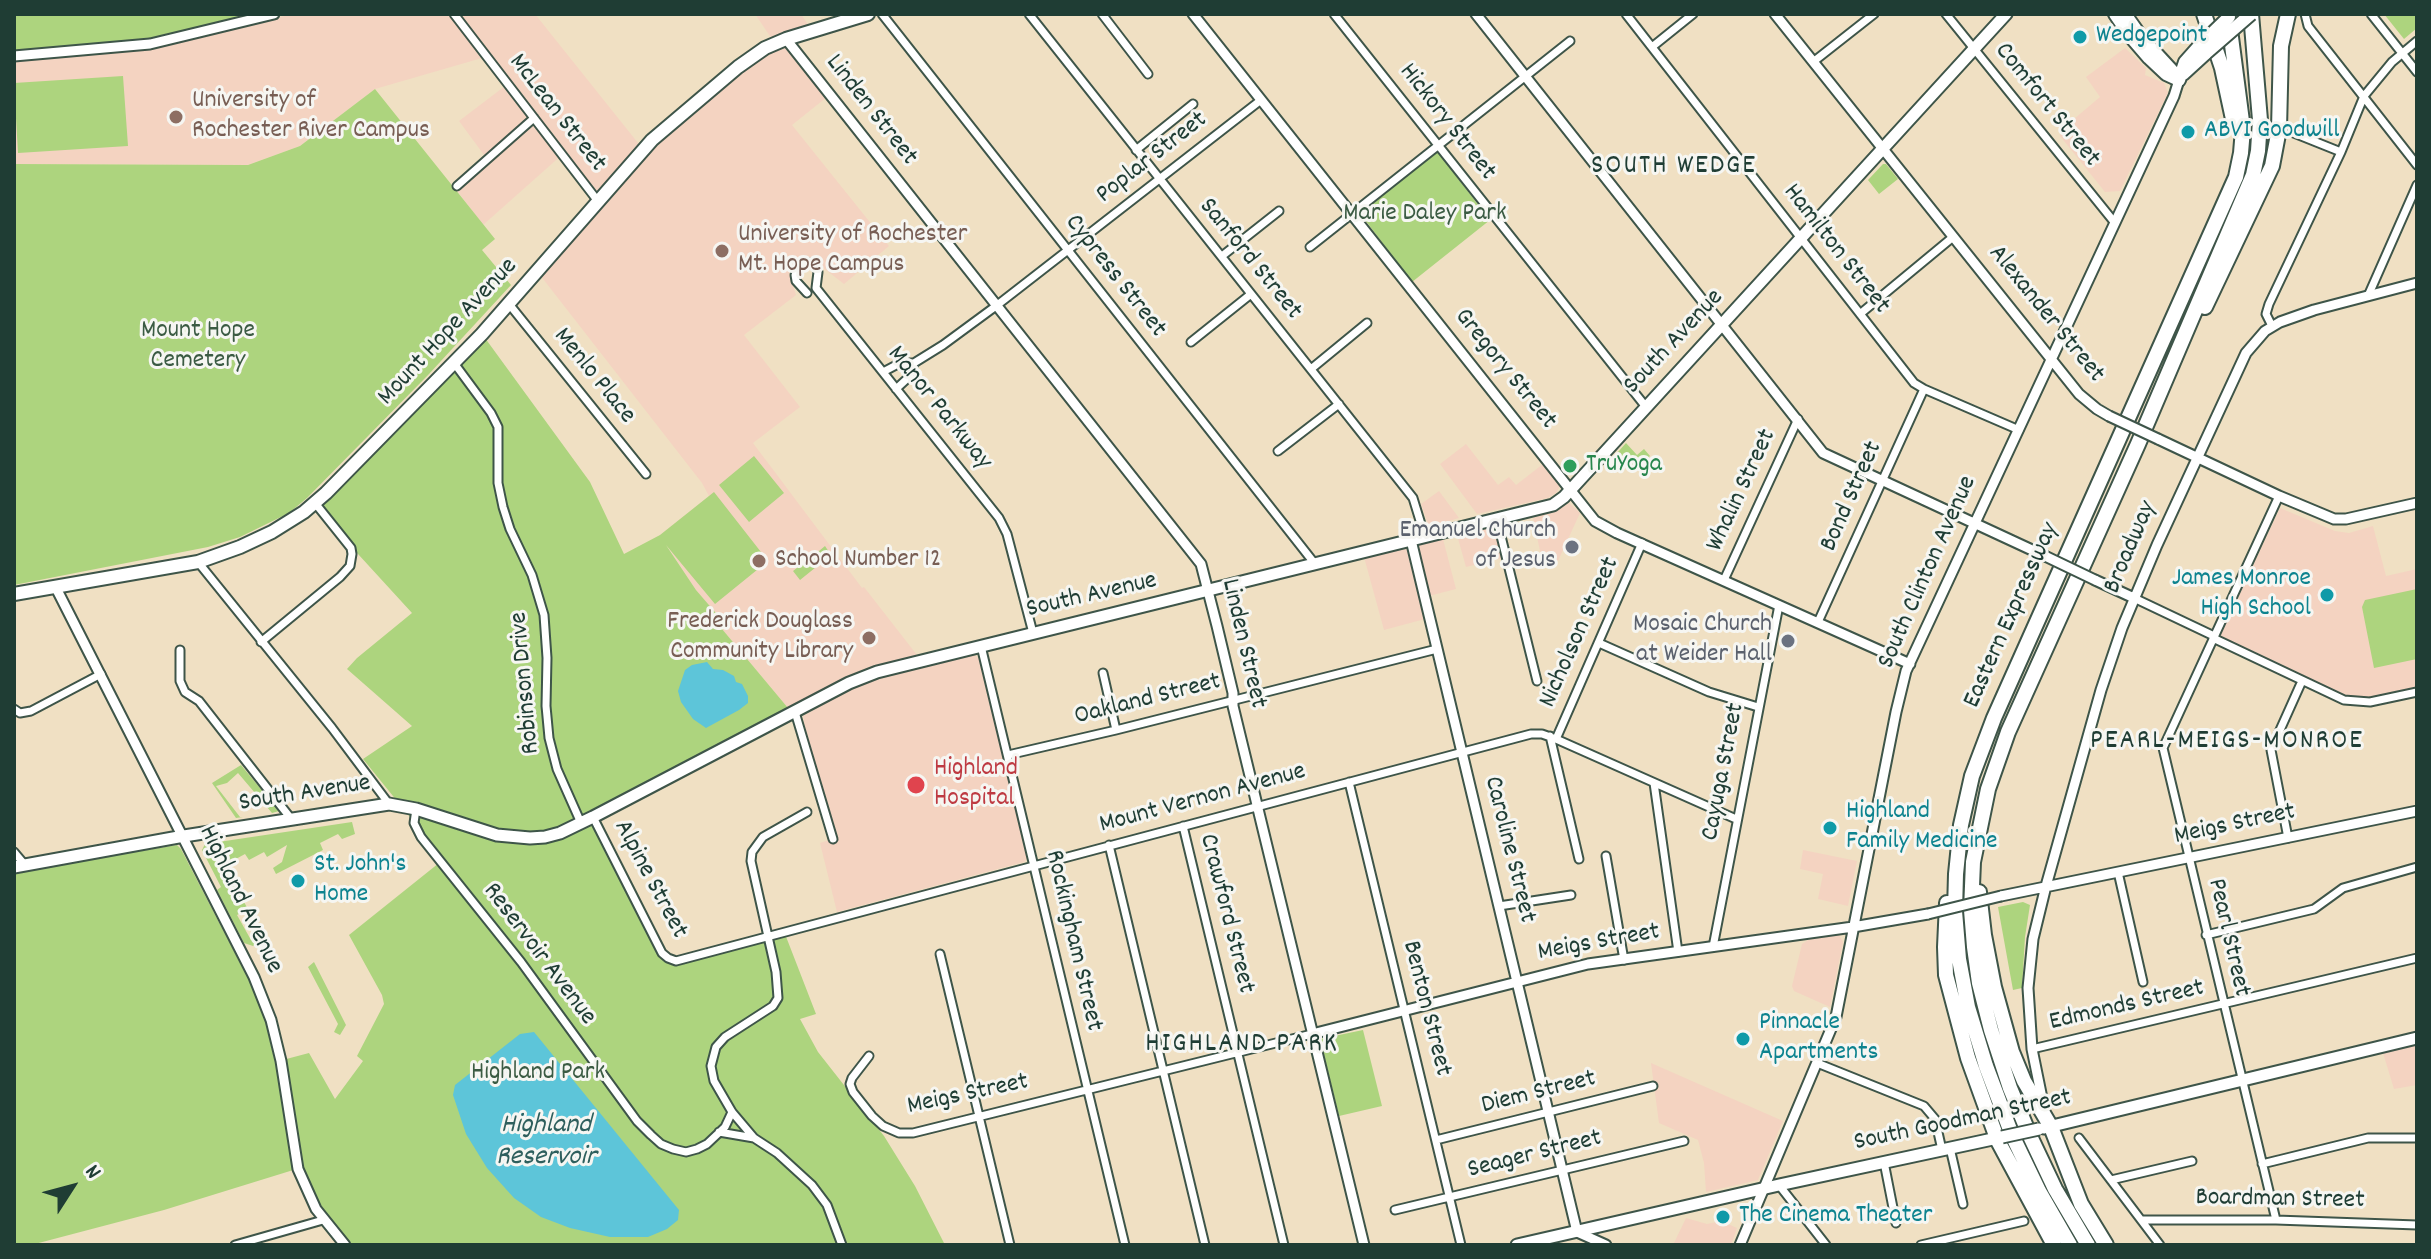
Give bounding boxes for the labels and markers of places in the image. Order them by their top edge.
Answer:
place label: Wedgepoint [2096,21,2207,53]
marker: Wedgepoint [2071,28,2089,46]
place label: University of Rochester River Campus [192,86,430,148]
marker: University of Rochester River Campus [167,108,185,126]
place label: ABVI Goodwill [2204,116,2339,148]
marker: ABVI Goodwill [2179,123,2197,141]
place label: University of Rochester Mt. Hope Campus [738,220,967,282]
marker: University of Rochester Mt. Hope Campus [713,242,731,260]
place label: TruYoga [1586,450,1662,482]
marker: TruYoga [1561,457,1579,475]
place label: Emanuel Church of Jesus [1399,516,1556,578]
marker: Emanuel Church of Jesus [1563,538,1581,556]
place label: School Number 12 [775,545,941,577]
marker: School Number 12 [750,552,768,570]
place label: James Monroe High School [2172,564,2311,626]
marker: James Monroe High School [2318,586,2336,604]
place label: Frederick Douglass Community Library [667,607,853,668]
place label: Mosaic Church at Weider Hall [1633,610,1772,672]
marker: Frederick Douglass Community Library [860,629,878,647]
marker: Mosaic Church at Weider Hall [1779,632,1797,650]
place label: Highland Hospital [934,754,1018,816]
marker: Highland Hospital [905,774,927,796]
place label: Highland Family Medicine [1846,797,1997,858]
marker: Highland Family Medicine [1821,819,1839,837]
place label: St. John's Home [314,850,406,912]
marker: St. John's Home [289,872,307,890]
place label: Pinnacle Apartments [1759,1008,1878,1070]
marker: Pinnacle Apartments [1734,1030,1752,1048]
place label: The Cinema Theater [1739,1201,1932,1233]
marker: The Cinema Theater [1714,1208,1732,1226]

